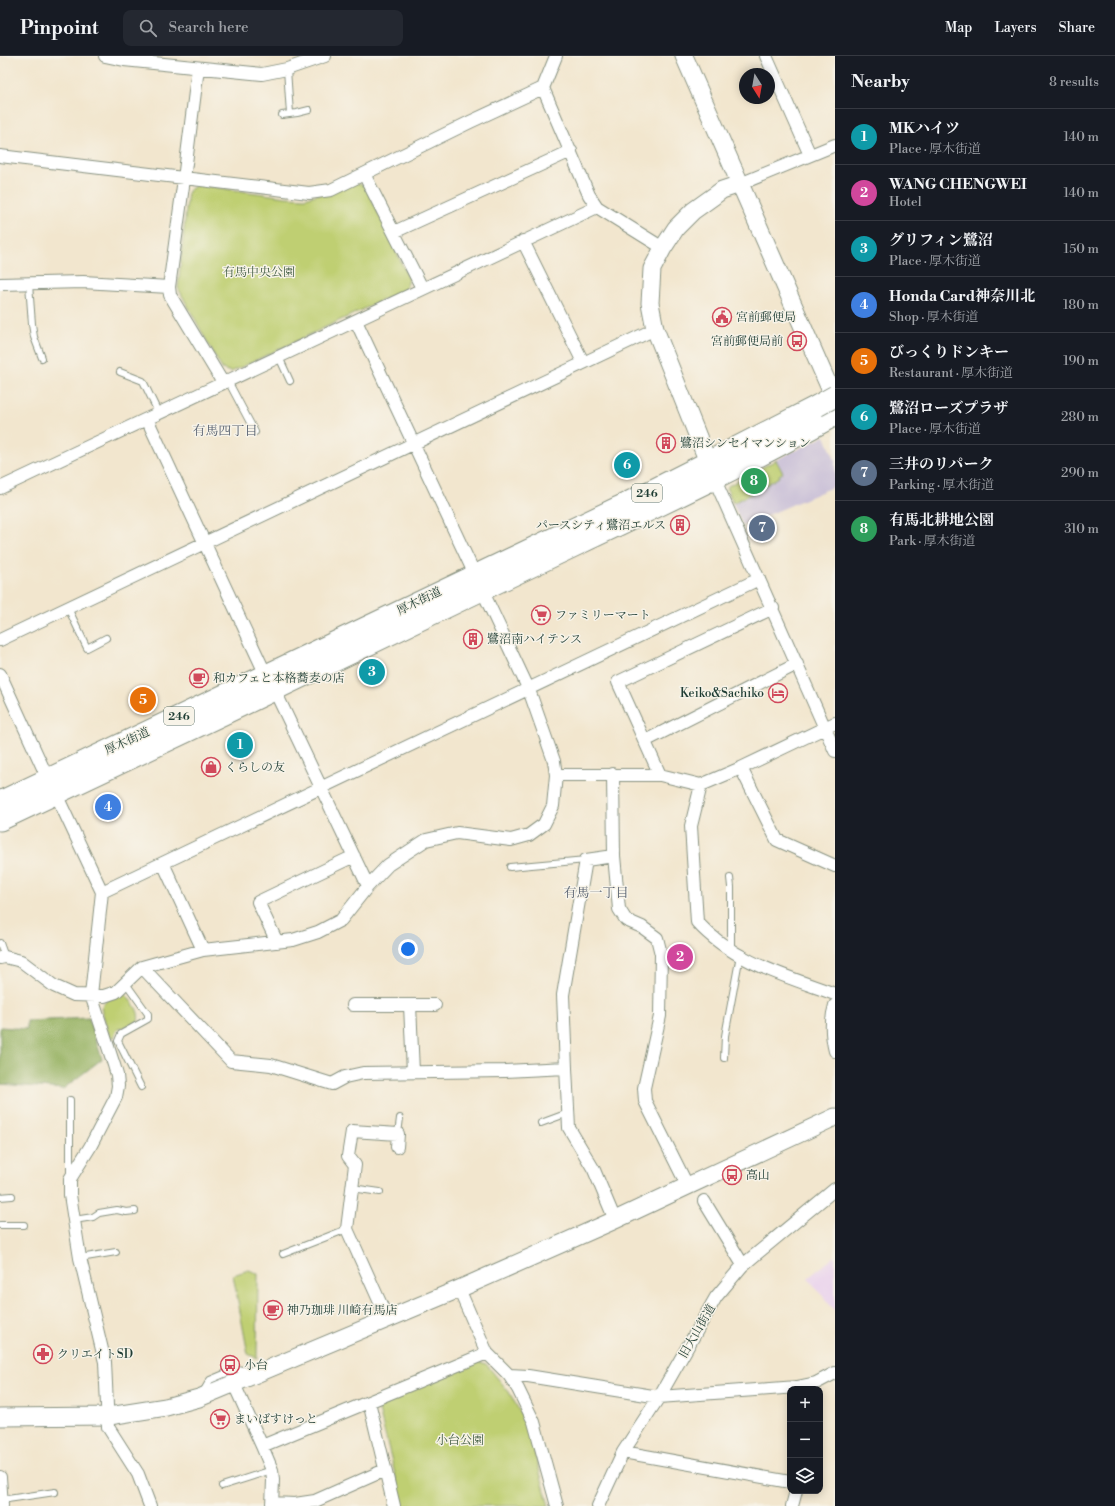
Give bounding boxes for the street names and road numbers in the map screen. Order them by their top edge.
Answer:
road number: 246 [632,484,662,502]
street label: 厚木街道 [394,584,444,619]
road number: 246 [164,707,194,725]
street label: 厚木街道 [102,725,152,758]
street label: 旧大山街道 [676,1302,719,1361]

